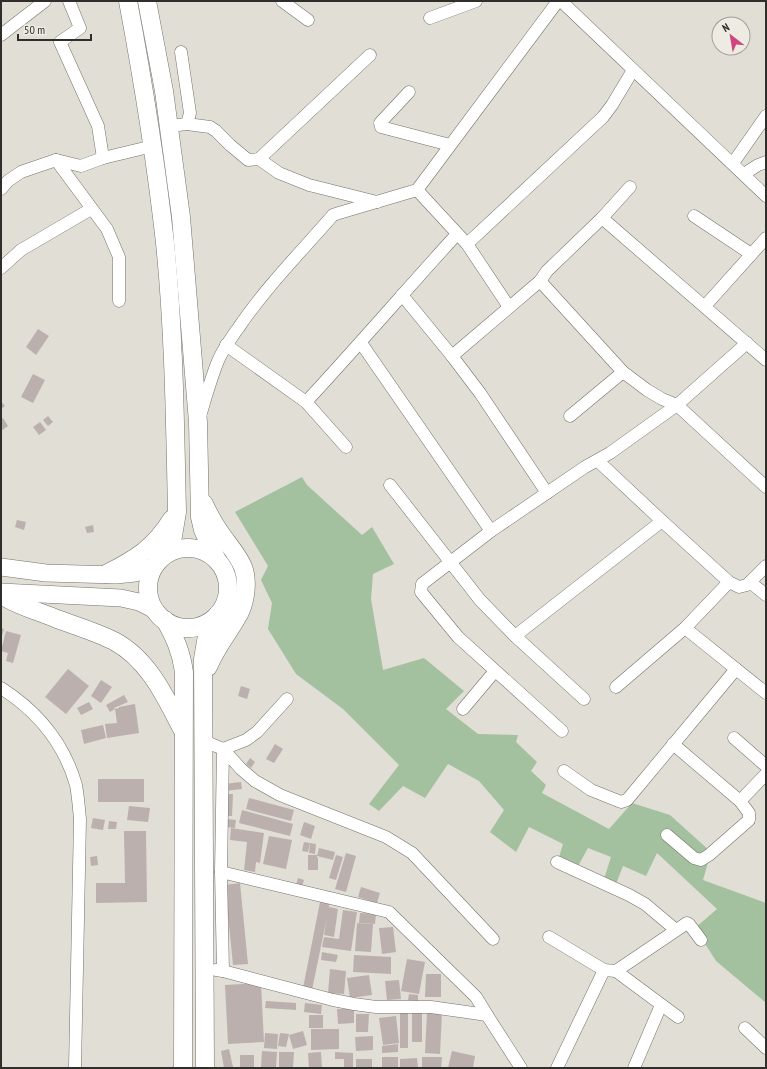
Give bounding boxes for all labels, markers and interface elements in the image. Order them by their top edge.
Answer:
scale bar [18,16,91,42]
north arrow [711,16,751,56]
text: N [720,20,732,35]
text: 50 m [24,22,45,37]

